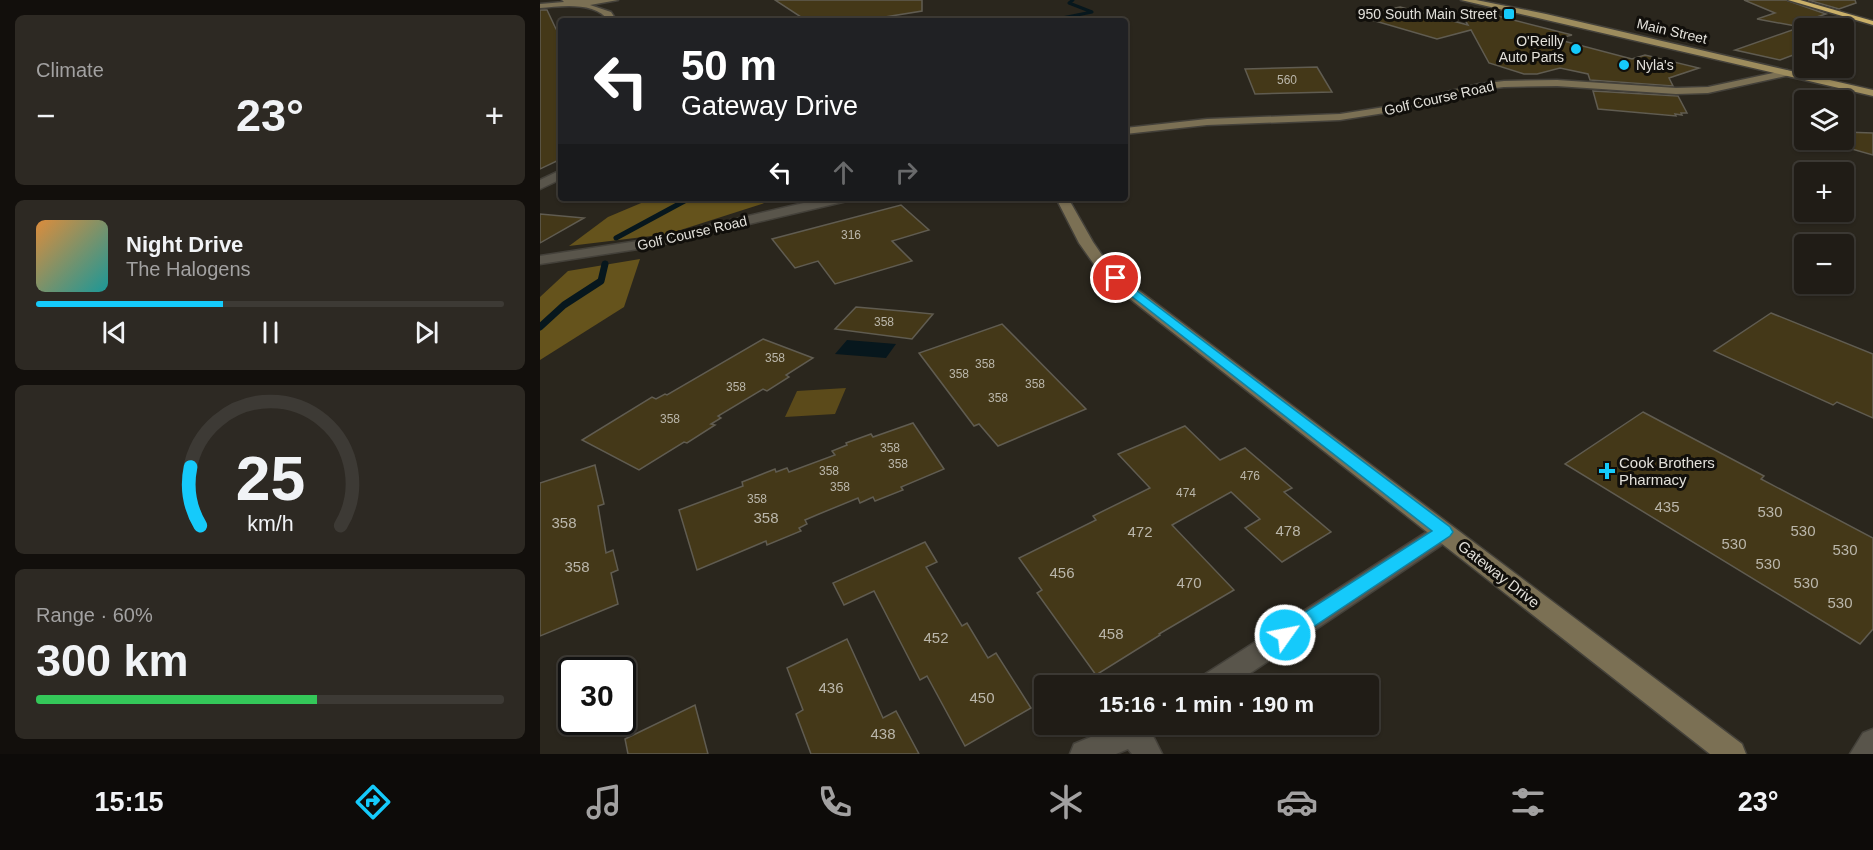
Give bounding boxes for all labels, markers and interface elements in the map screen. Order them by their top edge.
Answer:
place label: 950 South Main Street [1358,6,1497,22]
marker: 950 South Main Street [1502,7,1516,21]
street label: Main Street [1635,15,1709,47]
map controls [1794,18,1854,294]
button: sound [1794,18,1854,78]
place label: O'Reilly Auto Parts [1499,33,1564,65]
icon: left [582,42,660,120]
text: 50 m [681,42,777,89]
marker: O'Reilly Auto Parts [1569,42,1583,56]
place label: Nyla's [1636,57,1674,73]
marker: Nyla's [1617,58,1631,72]
text: Climate [36,59,104,81]
house number: 560 [1277,73,1297,87]
street label: Golf Course Road [1383,78,1495,118]
text: 23° [236,90,304,141]
button: layers [1794,90,1854,150]
text: Gateway Drive [681,91,858,121]
text: − [36,97,55,134]
text: + [485,97,504,134]
icon: left [764,156,797,189]
icon: ahead [827,156,860,189]
icon: right [890,156,923,189]
button: + [1794,162,1854,222]
street label: Golf Course Road [636,213,748,253]
house number: 316 [841,228,861,242]
text: Night Drive [126,232,243,257]
button: − [1794,234,1854,294]
pin [1090,252,1141,303]
text: The Halogens [126,258,251,280]
icon: arrive [1099,261,1132,294]
house number: 358 [874,315,894,329]
icon: previous [98,316,131,349]
icon: pause [254,316,287,349]
icon: next [410,316,443,349]
house number: 358 [765,351,785,365]
house number: 358 [975,357,995,371]
house number: 358 [949,367,969,381]
house number: 358 [1025,377,1045,391]
house number: 358 [726,380,746,394]
house number: 358 [988,391,1008,405]
house number: 358 [660,412,680,426]
house number: 358 [880,441,900,455]
text: 25 [235,445,305,514]
place label: Cook Brothers Pharmacy [1619,454,1715,488]
house number: 358 [888,457,908,471]
house number: 358 [819,464,839,478]
marker: Cook Brothers Pharmacy [1600,464,1614,478]
house number: 476 [1240,469,1260,483]
house number: 358 [830,480,850,494]
house number: 474 [1176,486,1196,500]
house number: 358 [747,492,767,506]
house number: 435 [1654,498,1680,515]
house number: 530 [1757,503,1783,520]
house number: 358 [753,509,779,526]
text: km/h [247,513,293,537]
house number: 358 [551,514,577,531]
house number: 478 [1275,522,1301,539]
house number: 530 [1790,522,1816,539]
house number: 472 [1127,523,1153,540]
house number: 530 [1721,535,1747,552]
street label: Gateway Drive [1455,537,1543,611]
house number: 530 [1832,541,1858,558]
house number: 530 [1755,555,1781,572]
house number: 358 [564,558,590,575]
house number: 456 [1049,564,1075,581]
house number: 470 [1176,574,1202,591]
house number: 530 [1793,574,1819,591]
house number: 530 [1827,594,1853,611]
position arrow [1253,603,1317,667]
text: Range · 60% [36,604,153,626]
house number: 458 [1098,625,1124,642]
house number: 452 [923,629,949,646]
text: 300 km [36,635,189,686]
speed limit sign: 30 [558,657,636,735]
house number: 436 [818,679,844,696]
house number: 450 [969,689,995,706]
text: 15:16 · 1 min · 190 m [1099,692,1314,717]
house number: 438 [870,725,896,742]
icon: directions [352,781,394,823]
icon: music [583,781,625,823]
icon: phone [814,781,856,823]
icon: climate [1045,781,1087,823]
icon: car [1276,781,1318,823]
icon: filters [1507,781,1549,823]
text: 15:15 [94,787,164,817]
text: 23° [1738,787,1778,817]

